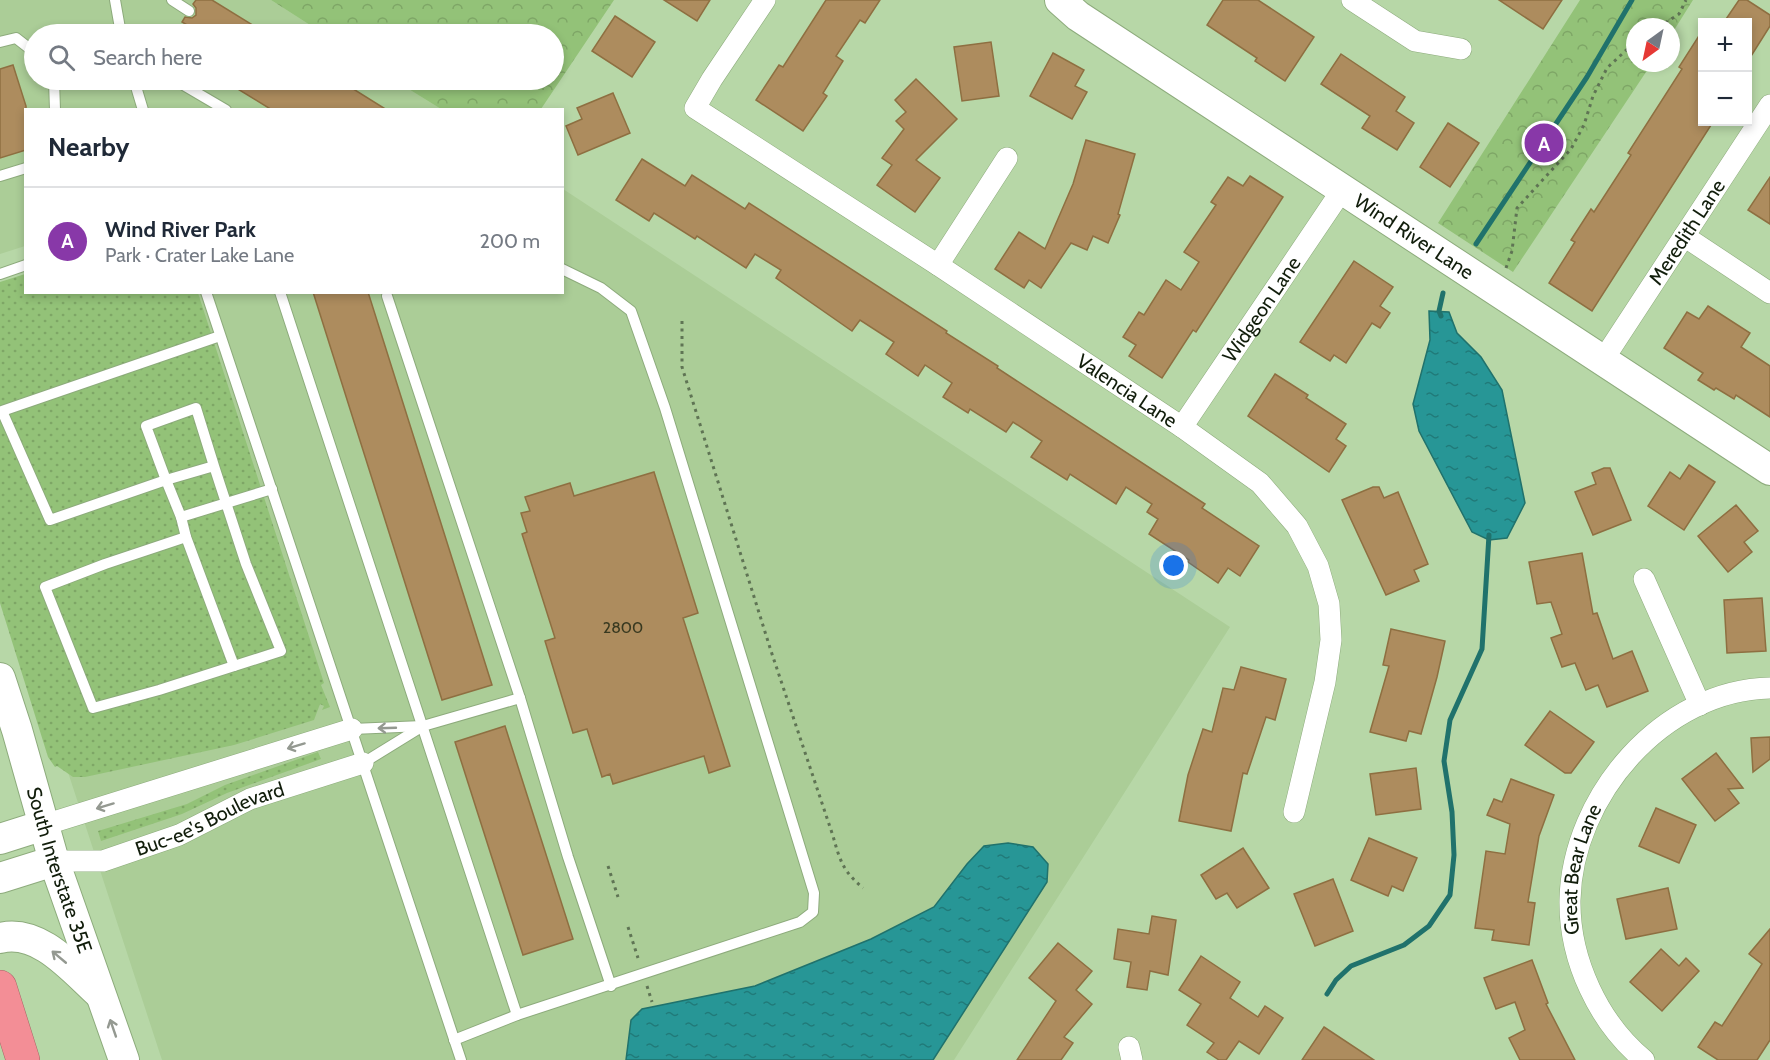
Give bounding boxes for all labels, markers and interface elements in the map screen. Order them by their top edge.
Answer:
north arrow [1626,18,1680,72]
map controls [1698,18,1752,126]
button: + [1698,18,1752,72]
search box [24,24,564,90]
icon: search [45,41,78,74]
text: Search here [93,44,202,71]
button: − [1698,72,1752,126]
pin: A [1524,120,1564,166]
text: Nearby [48,131,129,163]
street label: Meredith Lane [1644,175,1730,289]
street label: Wind River Lane [1350,189,1478,284]
text: Wind River Park [105,216,256,243]
text: A [61,229,74,253]
text: 200 m [480,229,540,253]
text: Park · Crater Lake Lane [105,243,294,267]
street label: Widgeon Lane [1217,252,1306,367]
street label: Valencia Lane [1072,349,1182,432]
your location [1159,551,1188,580]
house number: 2800 [603,618,643,637]
one-way arrow [378,722,398,733]
one-way arrow [287,741,306,752]
street label: Buc-ee's Boulevard [132,777,287,861]
street label: South Interstate 35E [22,784,97,956]
street label: Great Bear Lane [1558,800,1606,936]
one-way arrow [96,801,115,812]
one-way arrow [51,951,67,964]
one-way arrow [107,1019,118,1038]

